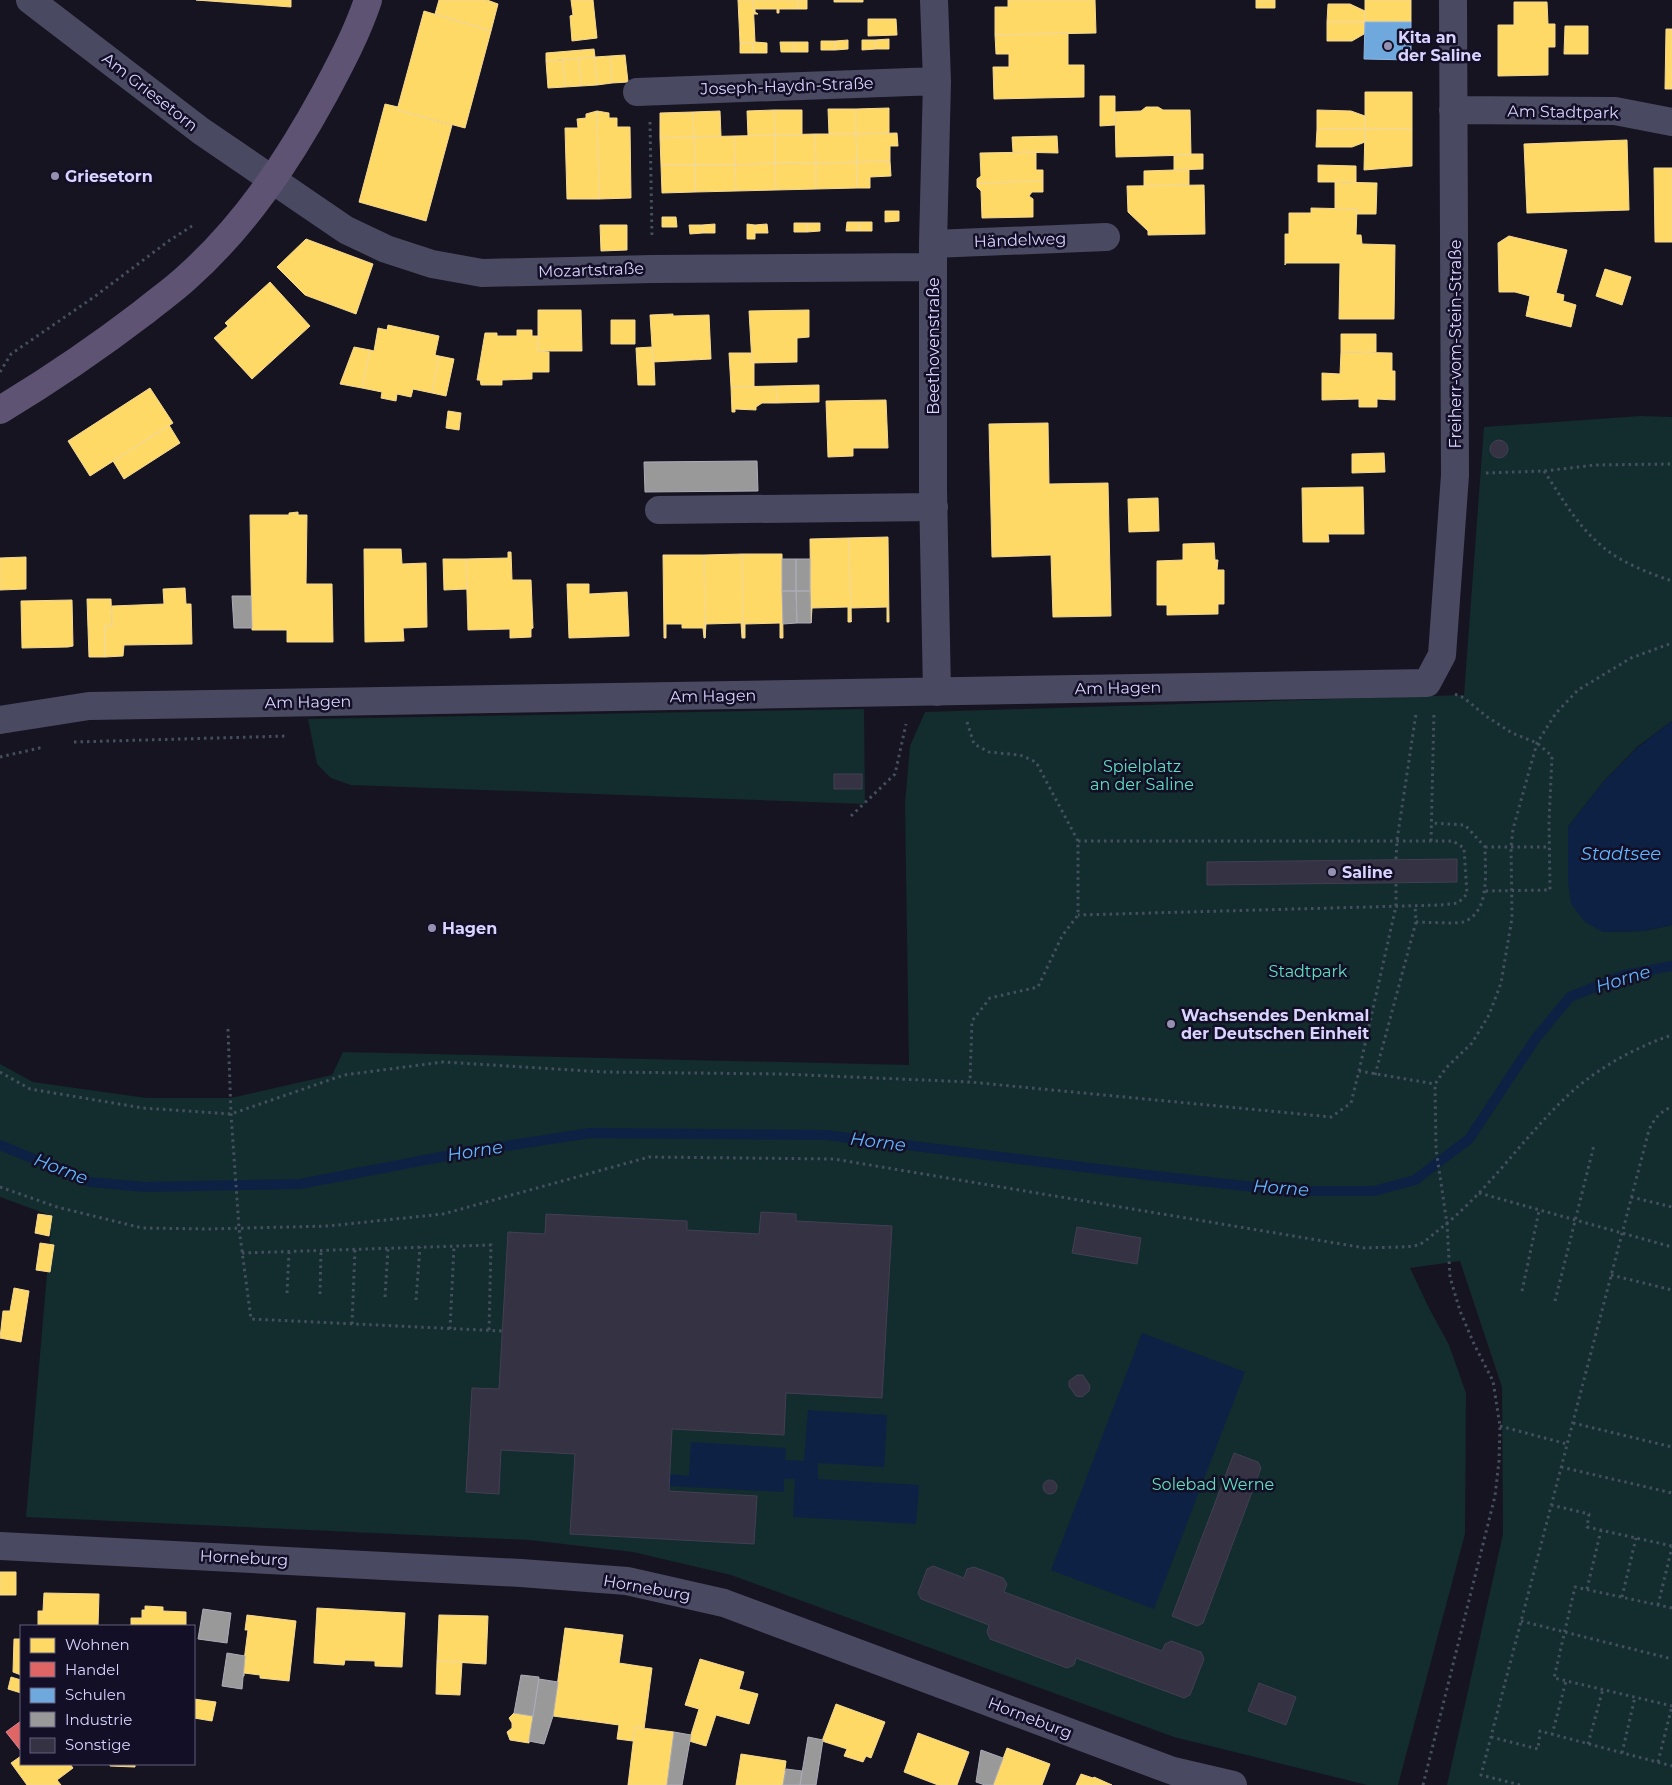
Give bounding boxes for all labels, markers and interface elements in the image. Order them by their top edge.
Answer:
place label: Kita an der Saline [1398,28,1482,65]
marker: Kita an der Saline [1382,40,1394,52]
street label: Am Griesetorn [98,49,202,135]
street label: Joseph-Haydn-Straße [699,73,874,99]
street label: Am Stadtpark [1507,102,1619,122]
place label: Griesetorn [65,167,153,186]
marker: Griesetorn [49,170,61,182]
street label: Händelweg [973,229,1067,251]
street label: Freiherr-vom-Stein-Straße [1446,240,1465,448]
street label: Mozartstraße [538,259,644,281]
street label: Beethovenstraße [924,277,943,415]
street label: Am Hagen [1075,678,1161,698]
street label: Am Hagen [670,686,756,706]
street label: Am Hagen [265,692,351,712]
park label: Spielplatz an der Saline [1090,757,1194,794]
water label: Stadtsee [1581,843,1661,865]
place label: Saline [1342,863,1393,882]
marker: Saline [1326,866,1338,878]
place label: Hagen [442,919,497,938]
marker: Hagen [426,922,438,934]
water label: Horne [1593,960,1653,998]
park label: Stadtpark [1269,962,1348,981]
place label: Wachsendes Denkmal der Deutschen Einheit [1181,1006,1369,1043]
marker: Wachsendes Denkmal der Deutschen Einheit [1165,1018,1177,1030]
water label: Horne [849,1128,907,1156]
water label: Horne [446,1136,505,1166]
water label: Horne [31,1149,91,1189]
water label: Horne [1252,1175,1310,1201]
park label: Solebad Werne [1152,1475,1274,1494]
street label: Horneburg [199,1546,289,1570]
street label: Horneburg [602,1571,692,1605]
legend [20,1625,195,1765]
text: Wohnen [65,1635,130,1654]
text: Handel [65,1660,119,1679]
text: Schulen [65,1685,126,1704]
street label: Horneburg [985,1693,1075,1743]
text: Industrie [65,1710,132,1729]
text: Sonstige [65,1735,131,1754]

